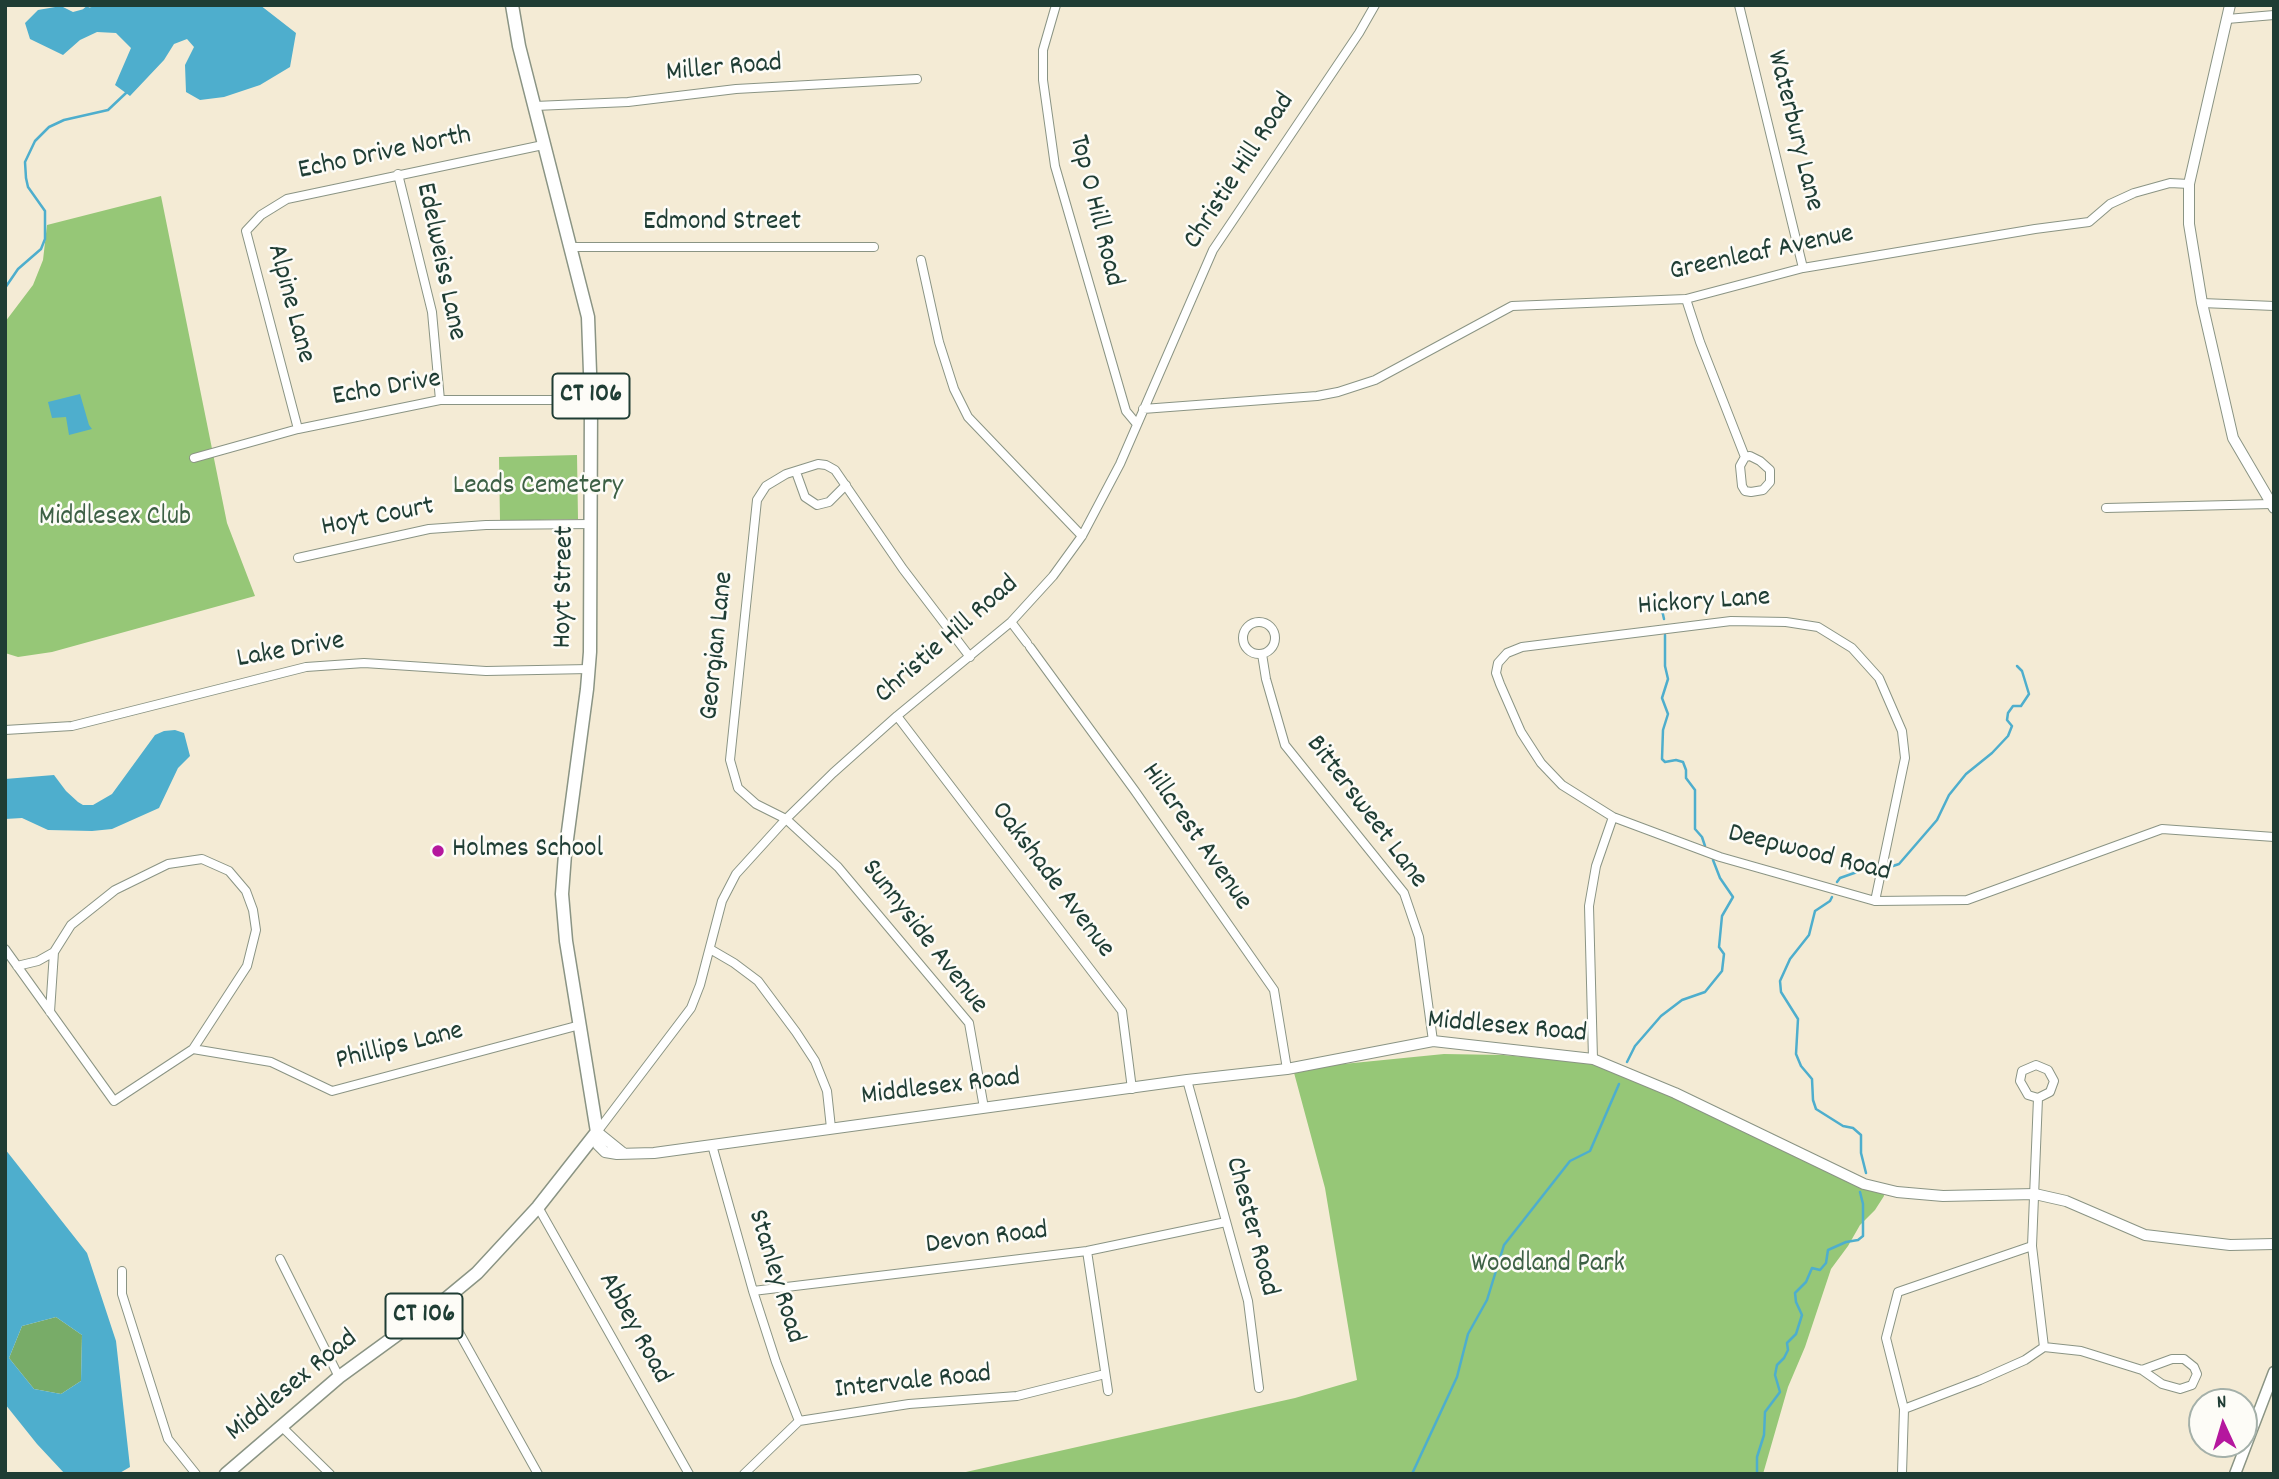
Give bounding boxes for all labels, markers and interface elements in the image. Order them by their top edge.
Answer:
street label: Waterbury Lane [1757,47,1829,215]
street label: Miller Road [665,48,783,92]
street label: Christie Hill Road [1178,87,1304,257]
street label: Echo Drive North [295,120,475,190]
street label: Top O Hill Road [1059,132,1129,290]
street label: Edelweiss Lane [406,180,472,344]
street label: Edmond Street [643,207,801,241]
street label: Greenleaf Avenue [1667,219,1857,291]
street label: Alpine Lane [257,241,321,367]
street label: Echo Drive [330,364,444,416]
road number: CT 106 [552,374,630,418]
park label: Leads Cemetery [453,471,623,505]
street label: Hoyt Court [319,492,437,546]
park label: Middlesex Club [39,502,191,536]
street label: Hoyt Street [548,525,584,649]
street label: Christie Hill Road [869,569,1027,713]
street label: Georgian Lane [695,570,743,722]
street label: Hickory Lane [1637,583,1771,625]
street label: Lake Drive [235,626,347,678]
street label: Bittersweet Lane [1297,730,1433,896]
street label: Hillcrest Avenue [1132,758,1258,918]
street label: Oakshade Avenue [981,796,1121,966]
street label: Deepwood Road [1724,819,1894,891]
place label: Holmes School [452,834,603,868]
marker: Holmes School [430,843,446,859]
street label: Sunnyside Avenue [852,854,994,1022]
street label: Middlesex Road [1426,1005,1588,1053]
street label: Phillips Lane [333,1016,467,1080]
street label: Middlesex Road [860,1063,1022,1115]
street label: Chester Road [1215,1154,1285,1300]
street label: Stanley Road [738,1206,810,1348]
street label: Devon Road [924,1216,1050,1264]
park label: Woodland Park [1471,1249,1625,1283]
street label: Abbey Road [589,1268,677,1390]
road number: CT 106 [386,1294,462,1338]
street label: Middlesex Road [220,1324,366,1450]
street label: Intervale Road [833,1359,993,1409]
north arrow [2188,1388,2258,1458]
text: N [2216,1390,2227,1417]

